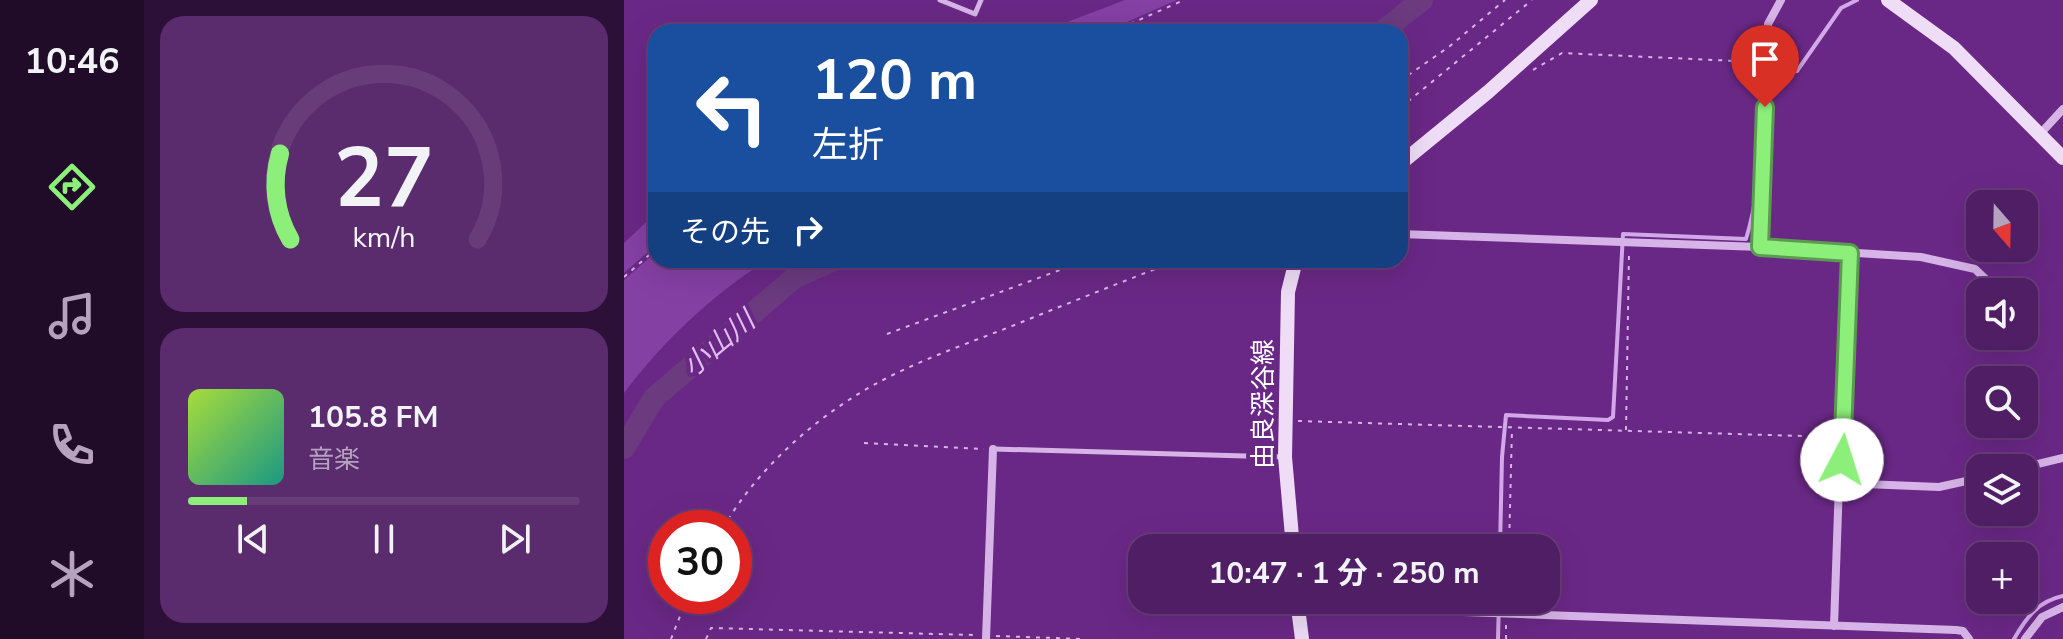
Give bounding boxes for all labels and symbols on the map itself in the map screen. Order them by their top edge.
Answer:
pin [1731,25,1799,107]
north arrow [1966,190,2038,262]
water label: 小山川 [674,300,765,385]
street label: 由良深谷線 [1246,339,1281,469]
position arrow [1800,418,1884,502]
speed limit sign: 30 [648,510,752,614]

